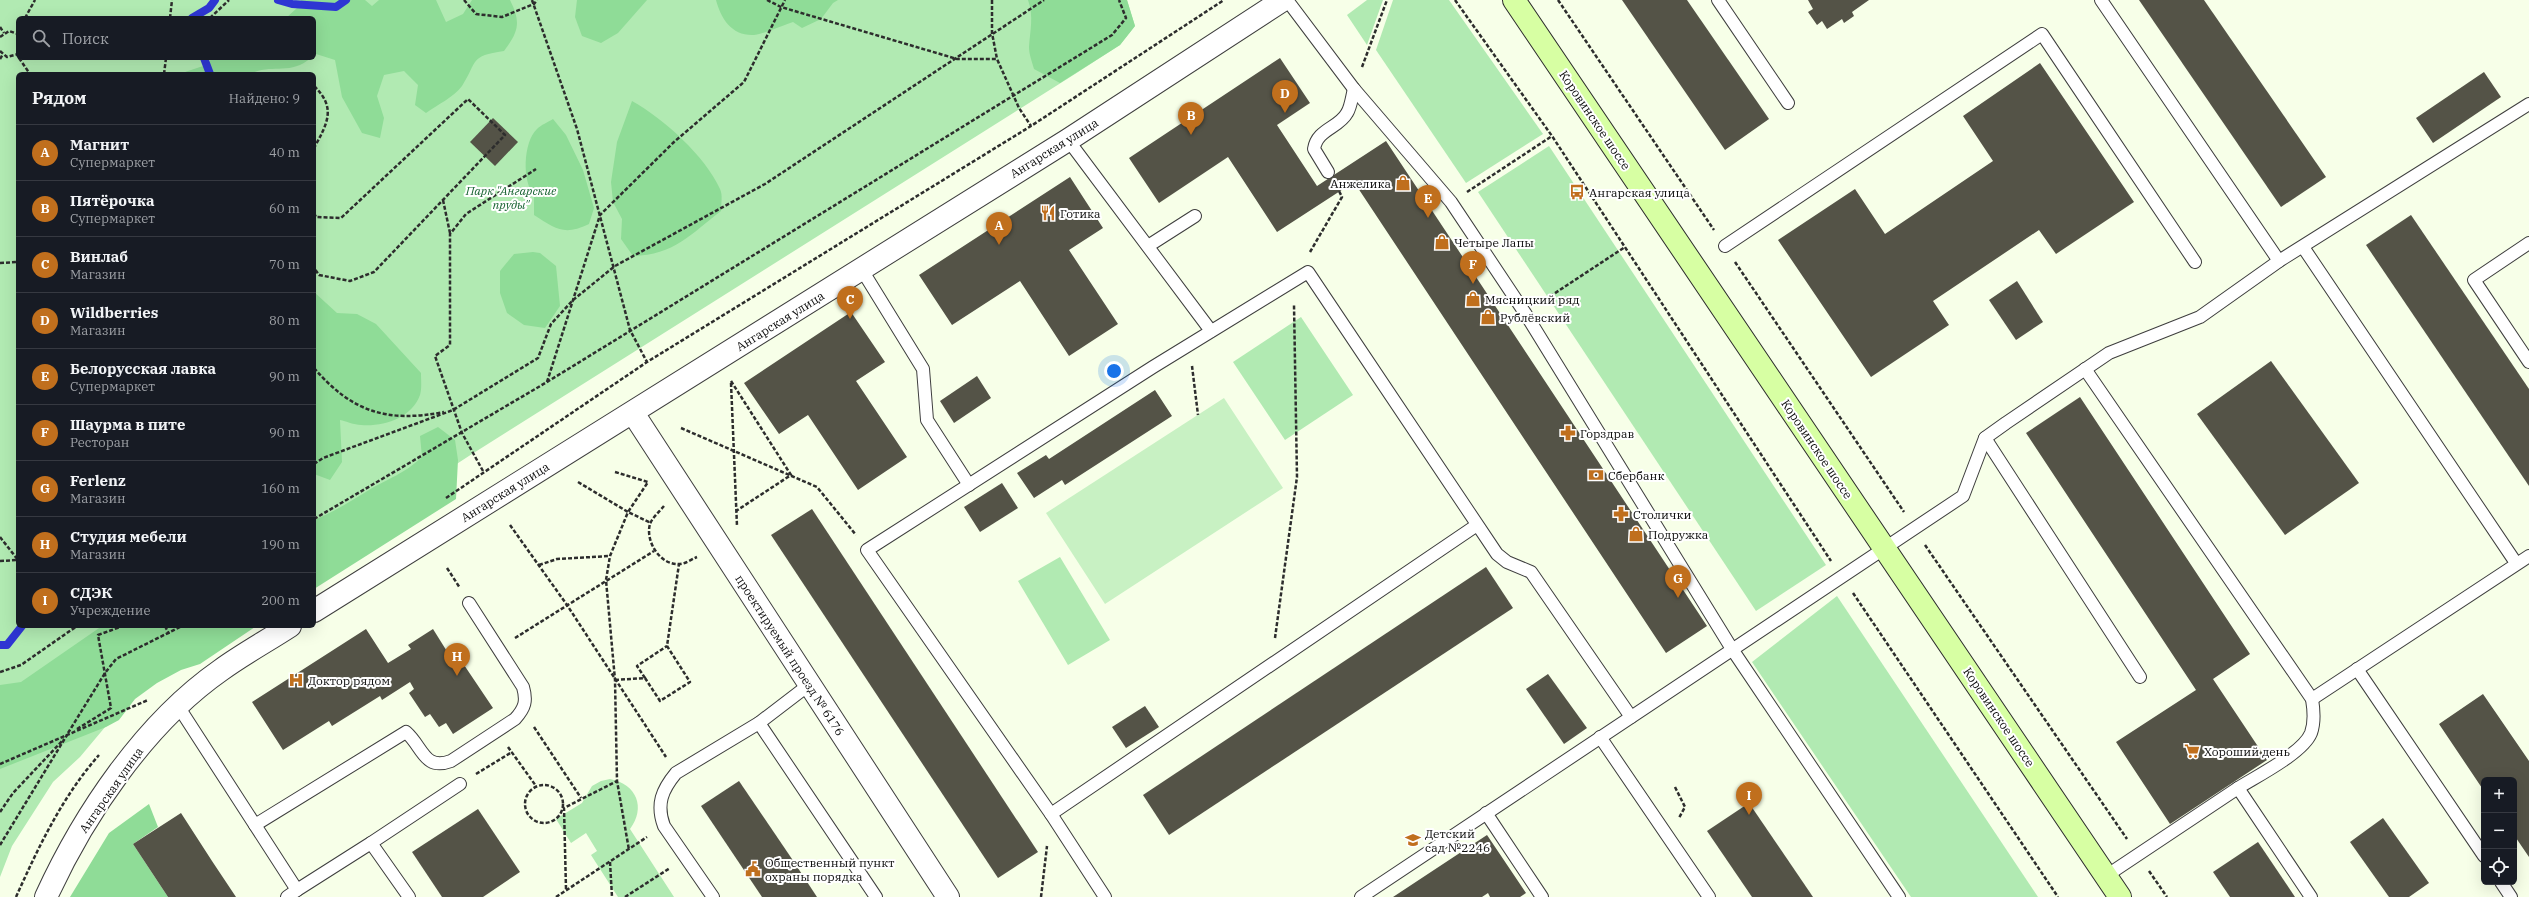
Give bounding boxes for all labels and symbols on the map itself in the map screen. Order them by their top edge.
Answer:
street label: Коровинское шоссе [1556,68,1634,172]
pin: D [1272,80,1298,113]
pin: B [1178,102,1204,135]
street label: Ангарская улица [1007,115,1101,181]
shop icon: Анжелика [1394,174,1412,192]
place label: Анжелика [1330,176,1391,191]
park label: Парк "Ангарские пруды" [465,183,557,212]
bus stop icon: Ангарская улица [1568,183,1586,201]
pin: E [1415,185,1441,218]
place label: Ангарская улица [1589,185,1690,200]
restaurant icon: Готика [1039,204,1057,222]
place label: Готика [1060,206,1101,221]
pin: A [986,212,1012,245]
shop icon: Четыре Лапы [1433,233,1451,251]
place label: Четыре Лапы [1454,235,1534,250]
pin: F [1460,251,1486,284]
pin: C [837,286,863,319]
street label: Ангарская улица [733,288,827,354]
shop icon: Мясницкий ряд [1464,290,1482,308]
place label: Мясницкий ряд [1485,292,1580,307]
shop icon: Рублёвский [1479,308,1497,326]
place label: Рублёвский [1500,310,1570,325]
your location [1104,361,1124,381]
street label: Коровинское шоссе [1778,397,1856,501]
pharmacy icon: Горздрав [1559,424,1577,442]
place label: Горздрав [1580,426,1635,441]
street label: Ангарская улица [458,459,552,525]
bank icon: Сбербанк [1587,466,1605,484]
place label: Сбербанк [1608,468,1664,483]
pharmacy icon: Столички [1612,505,1630,523]
place label: Столички [1633,507,1691,522]
shop icon: Подружка [1627,525,1645,543]
place label: Подружка [1648,527,1709,542]
pin: G [1665,565,1691,598]
street label: проектируемый проезд № 6176 [732,572,848,738]
pin: H [444,643,470,676]
street label: Коровинское шоссе [1960,665,2038,769]
hospital icon: Доктор рядом [287,671,305,689]
place label: Доктор рядом [308,673,390,688]
supermarket icon: Хороший день [2183,742,2201,760]
street label: Ангарская улица [76,744,146,836]
place label: Хороший день [2204,744,2290,759]
pin: I [1736,782,1762,815]
place label: Детский сад №2246 [1425,826,1490,855]
school or university icon: Детский сад №2246 [1404,831,1422,849]
place label: Общественный пункт охраны порядка [765,855,895,884]
public building icon: Общественный пункт охраны порядка [744,860,762,878]

